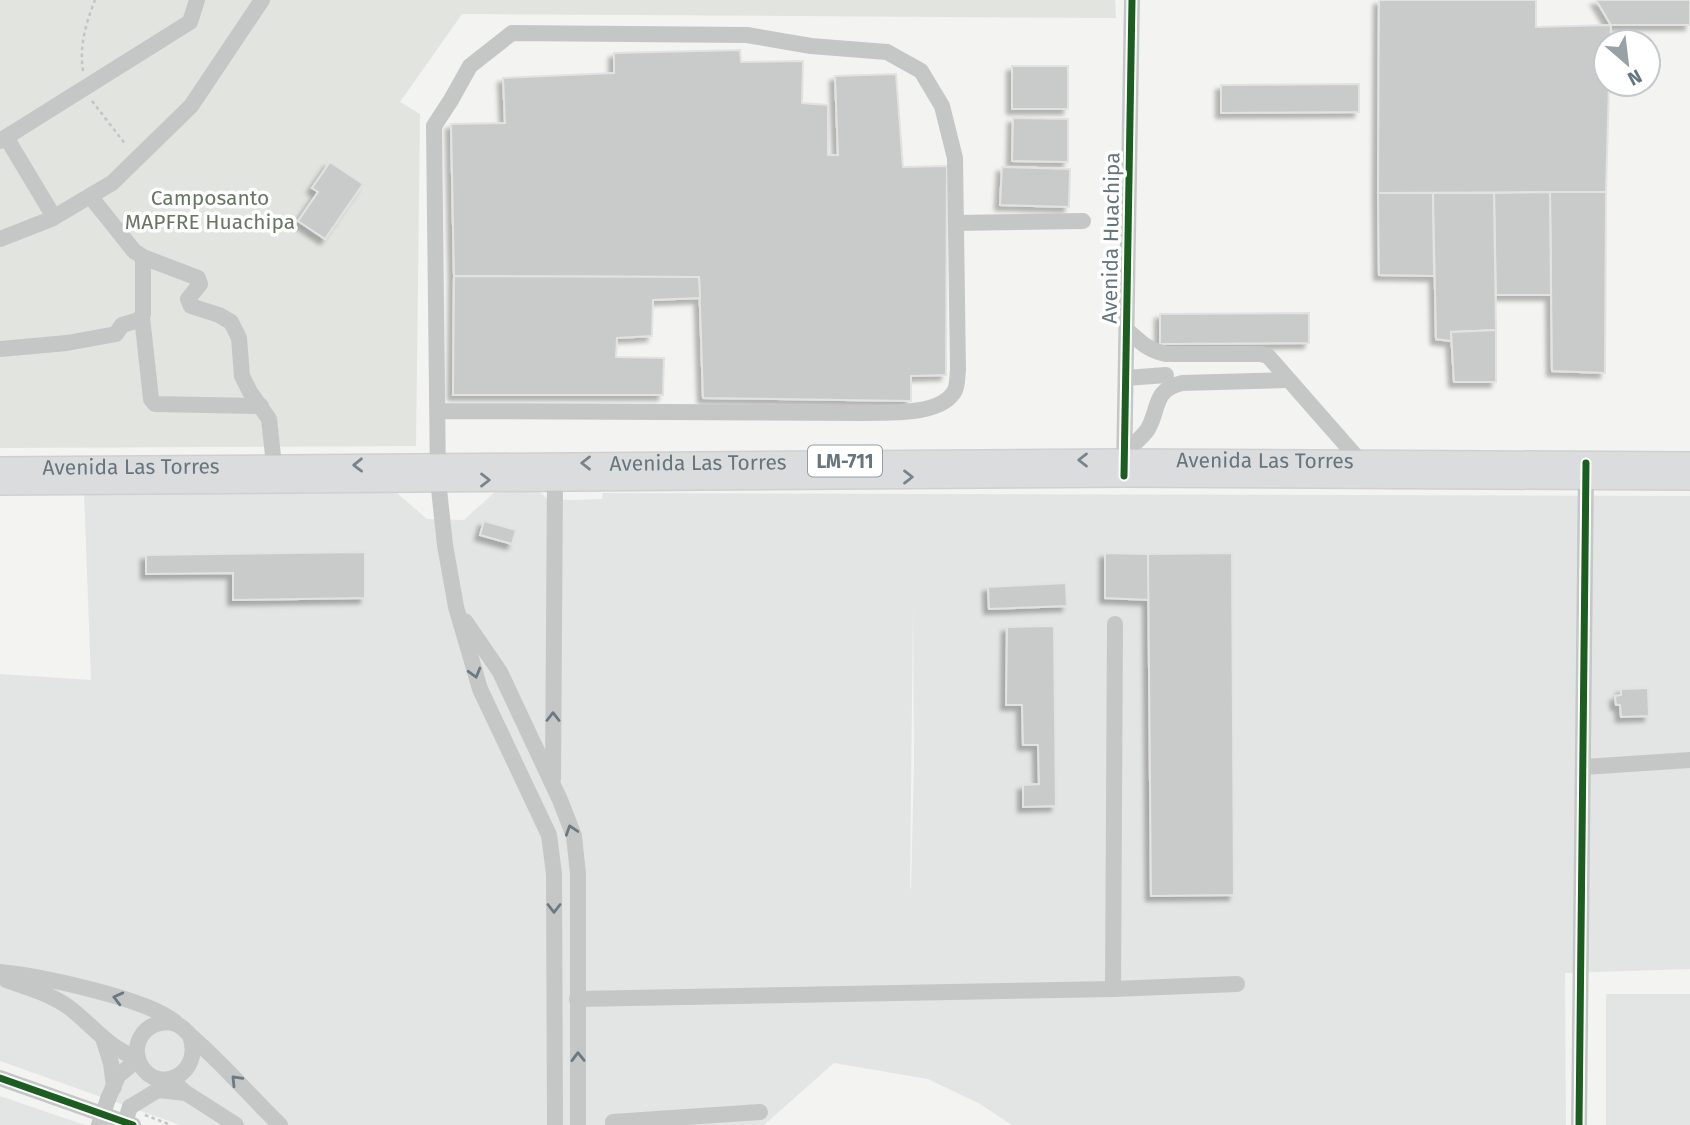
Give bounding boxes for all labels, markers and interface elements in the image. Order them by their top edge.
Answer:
north arrow [1592,28,1662,98]
text: N [1624,64,1646,91]
street label: Avenida Huachipa [1097,152,1125,324]
park label: Camposanto MAPFRE Huachipa [125,185,295,235]
road number: LM-711 [808,446,882,476]
street label: Avenida Las Torres [1176,447,1354,474]
street label: Avenida Las Torres [609,449,787,477]
one-way arrow [1077,452,1088,468]
street label: Avenida Las Torres [42,453,220,481]
one-way arrow [580,455,591,471]
one-way arrow [353,457,364,472]
one-way arrow [903,469,914,485]
one-way arrow [479,472,490,487]
one-way arrow [466,666,481,678]
one-way arrow [545,711,561,722]
one-way arrow [565,825,579,837]
one-way arrow [546,903,562,913]
one-way arrow [112,992,124,1006]
one-way arrow [570,1051,586,1062]
one-way arrow [231,1075,244,1088]

